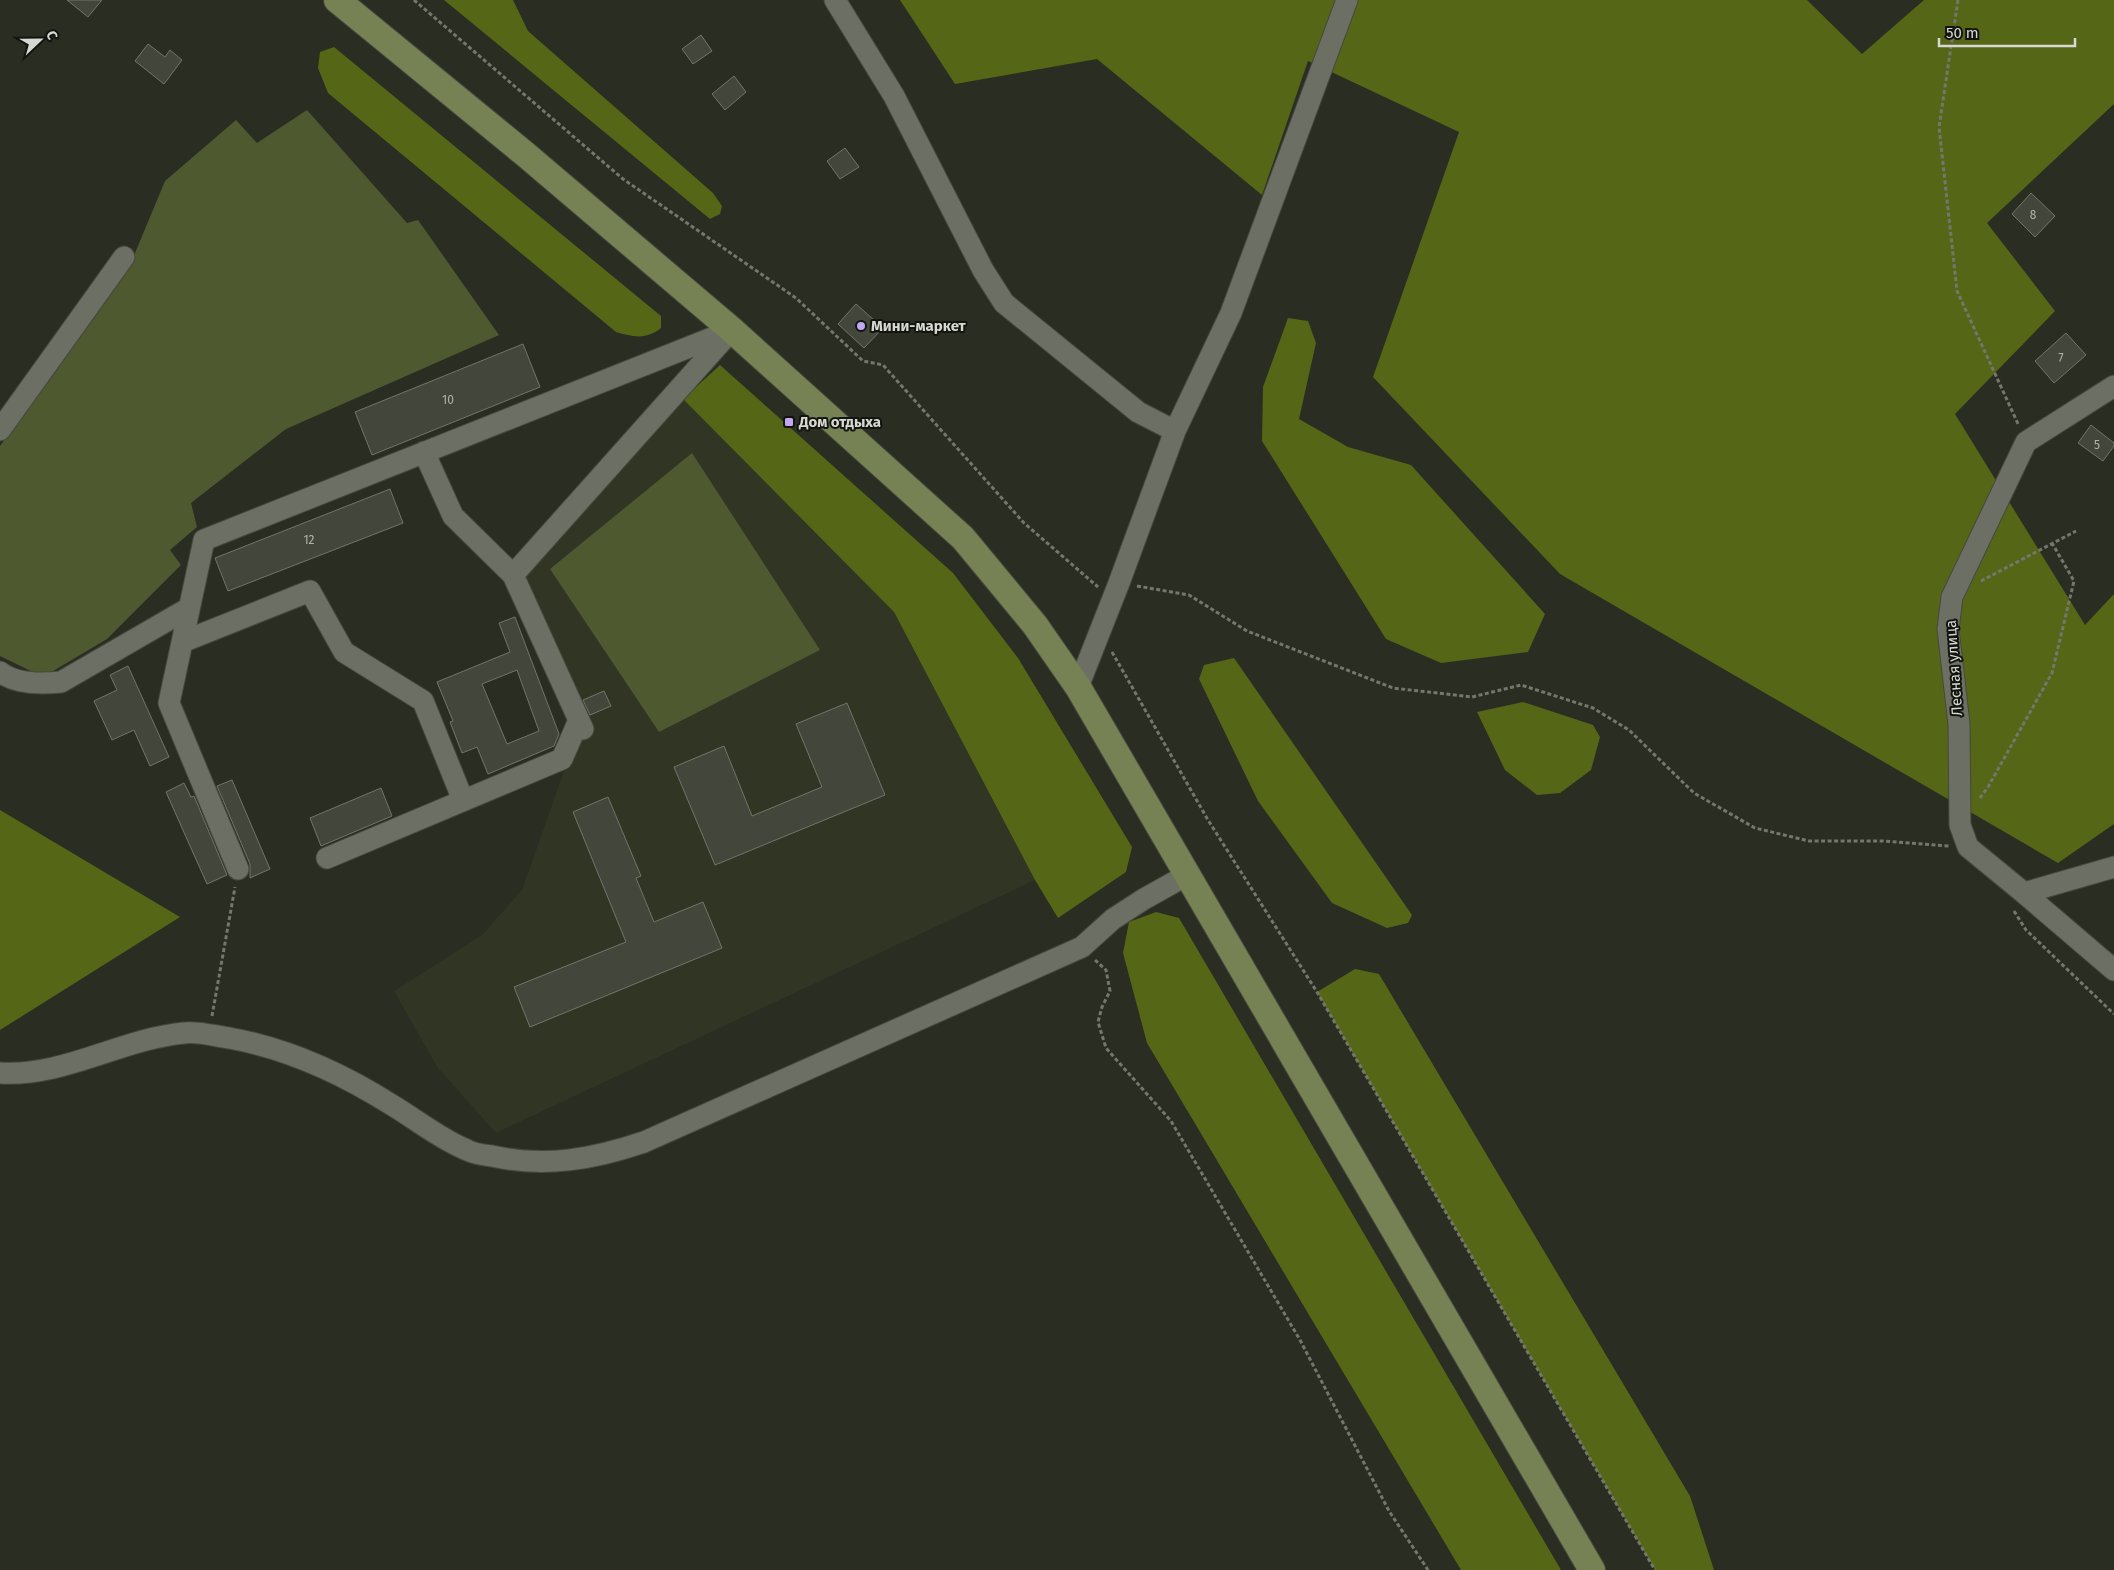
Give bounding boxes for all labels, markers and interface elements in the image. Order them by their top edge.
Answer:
north arrow [15,15,65,65]
scale bar [1939,15,2075,47]
text: 50 m [1946,24,1979,42]
text: С [42,28,61,42]
house number: 8 [2030,208,2037,222]
place label: Мини-маркет [871,317,967,335]
marker: Мини-маркет [855,320,867,332]
house number: 7 [2058,351,2064,365]
house number: 10 [442,393,454,407]
place label: Дом отдыха [798,413,881,431]
marker: Дом отдыха [783,416,795,428]
house number: 5 [2094,438,2100,452]
house number: 12 [303,533,315,547]
street label: Лесная улица [1942,619,1966,717]

